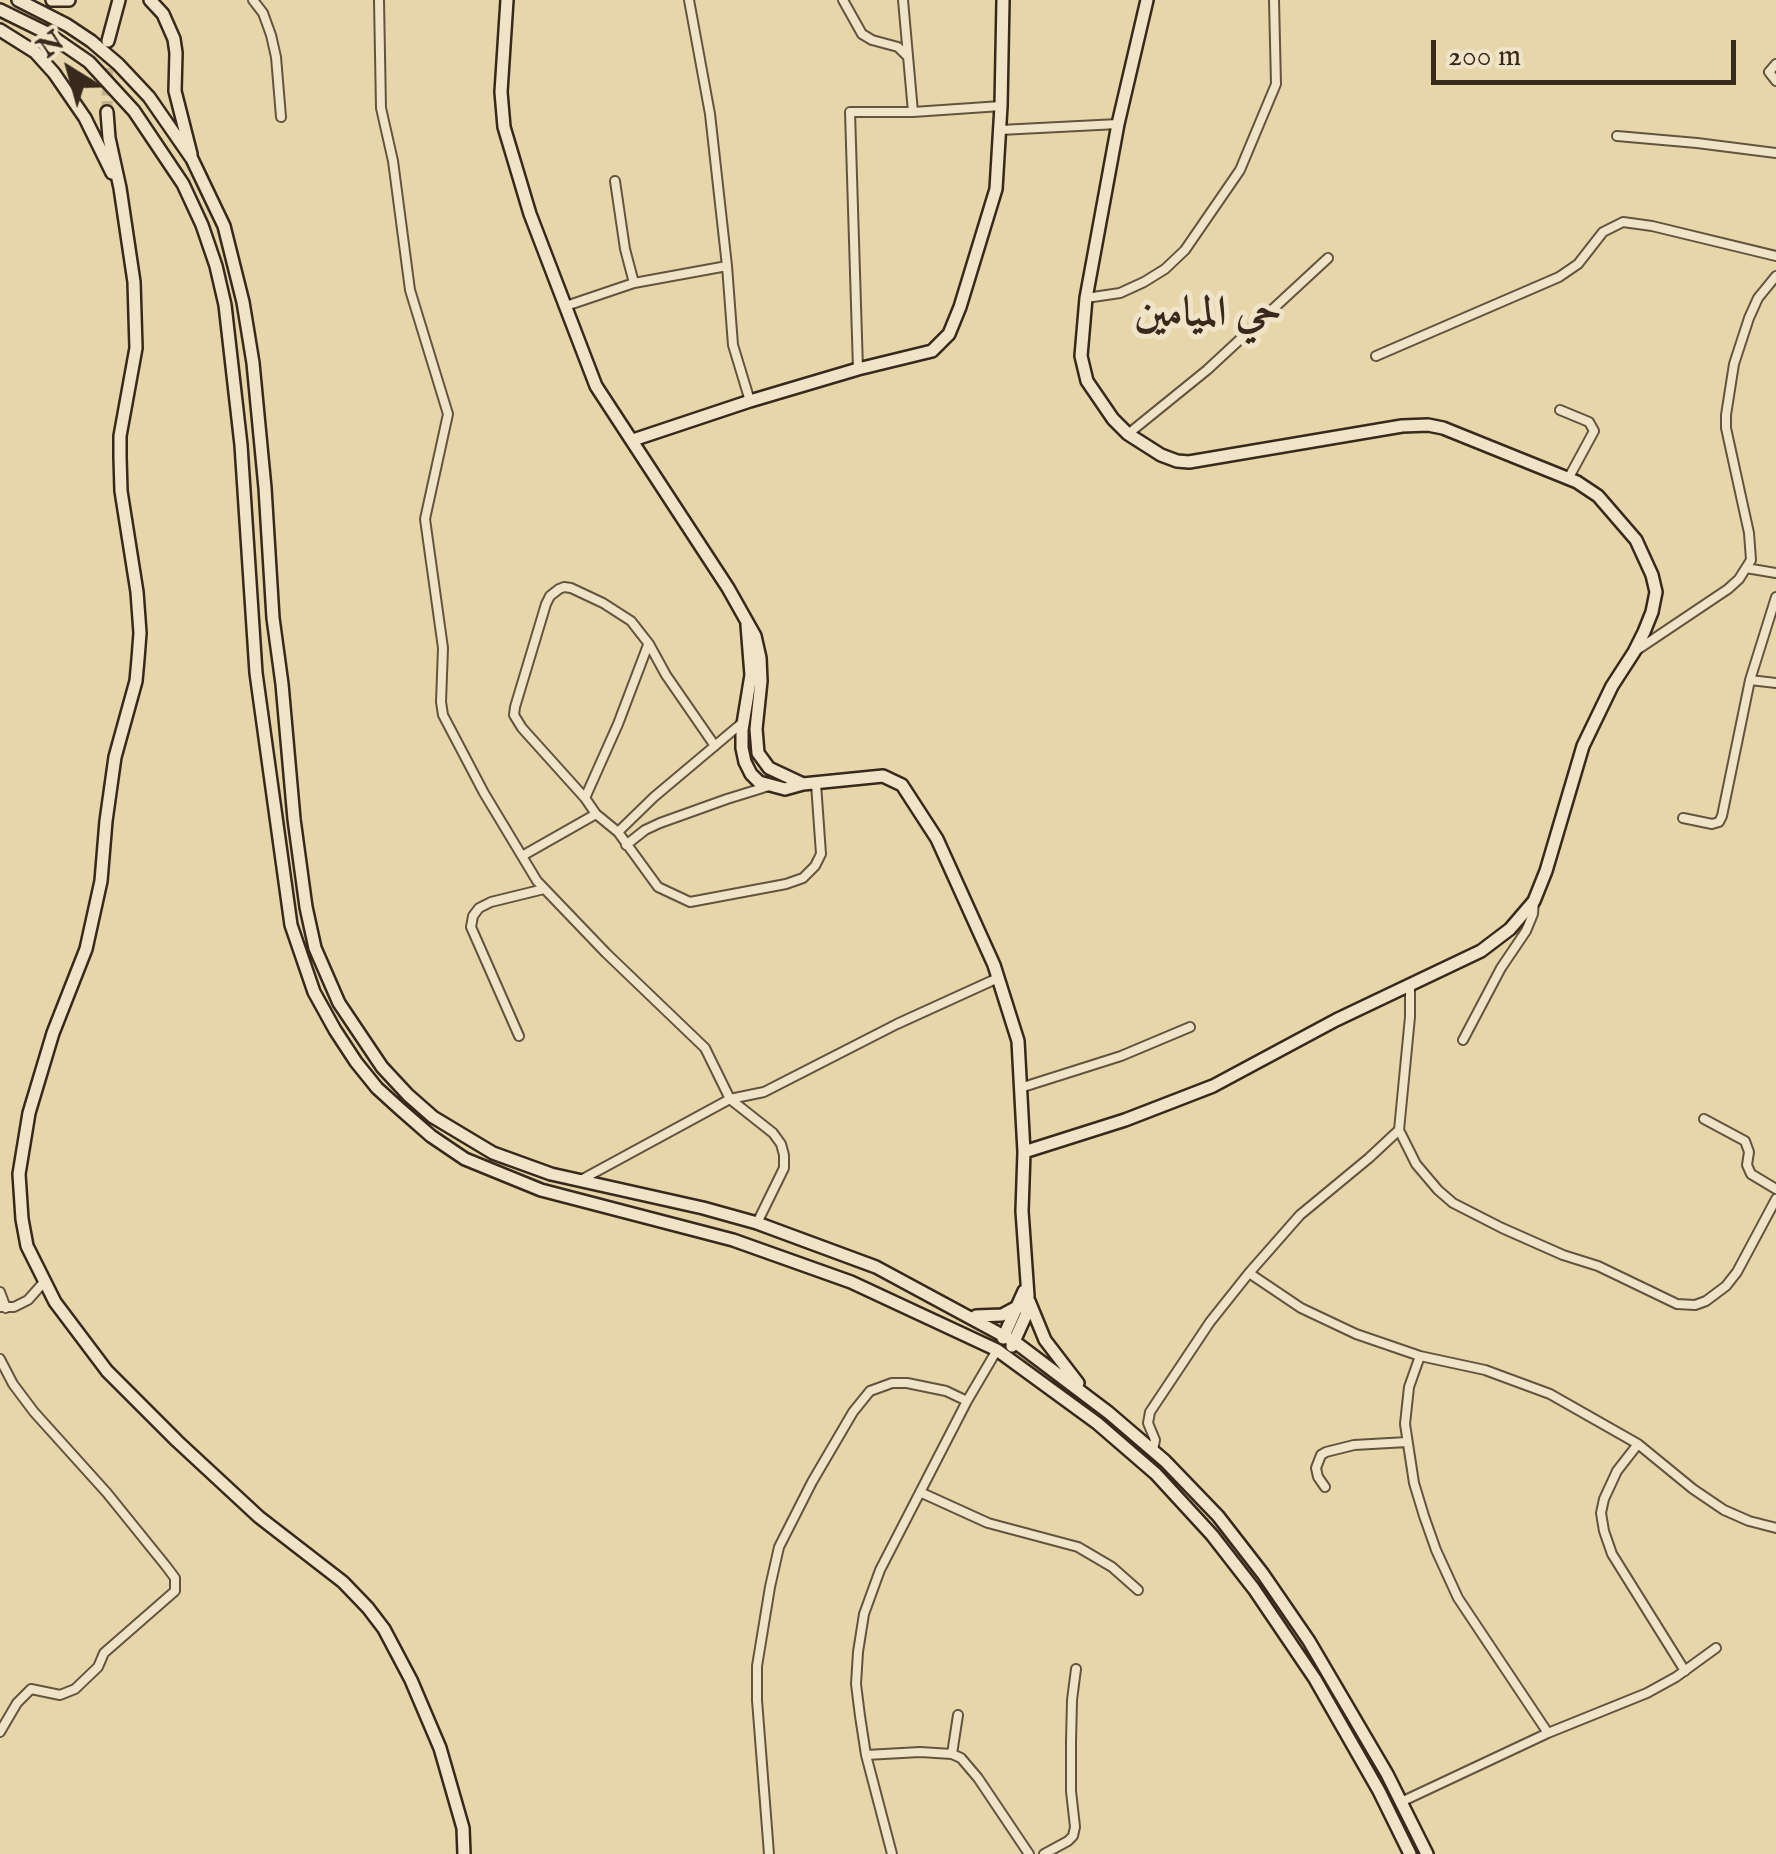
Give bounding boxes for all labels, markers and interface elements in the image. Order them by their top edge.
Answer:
north arrow [20,20,120,120]
scale bar [1436,20,1741,82]
text: N [31,24,72,67]
text: 200 m [1448,38,1521,76]
district label: حي الميامين [1134,291,1282,341]

